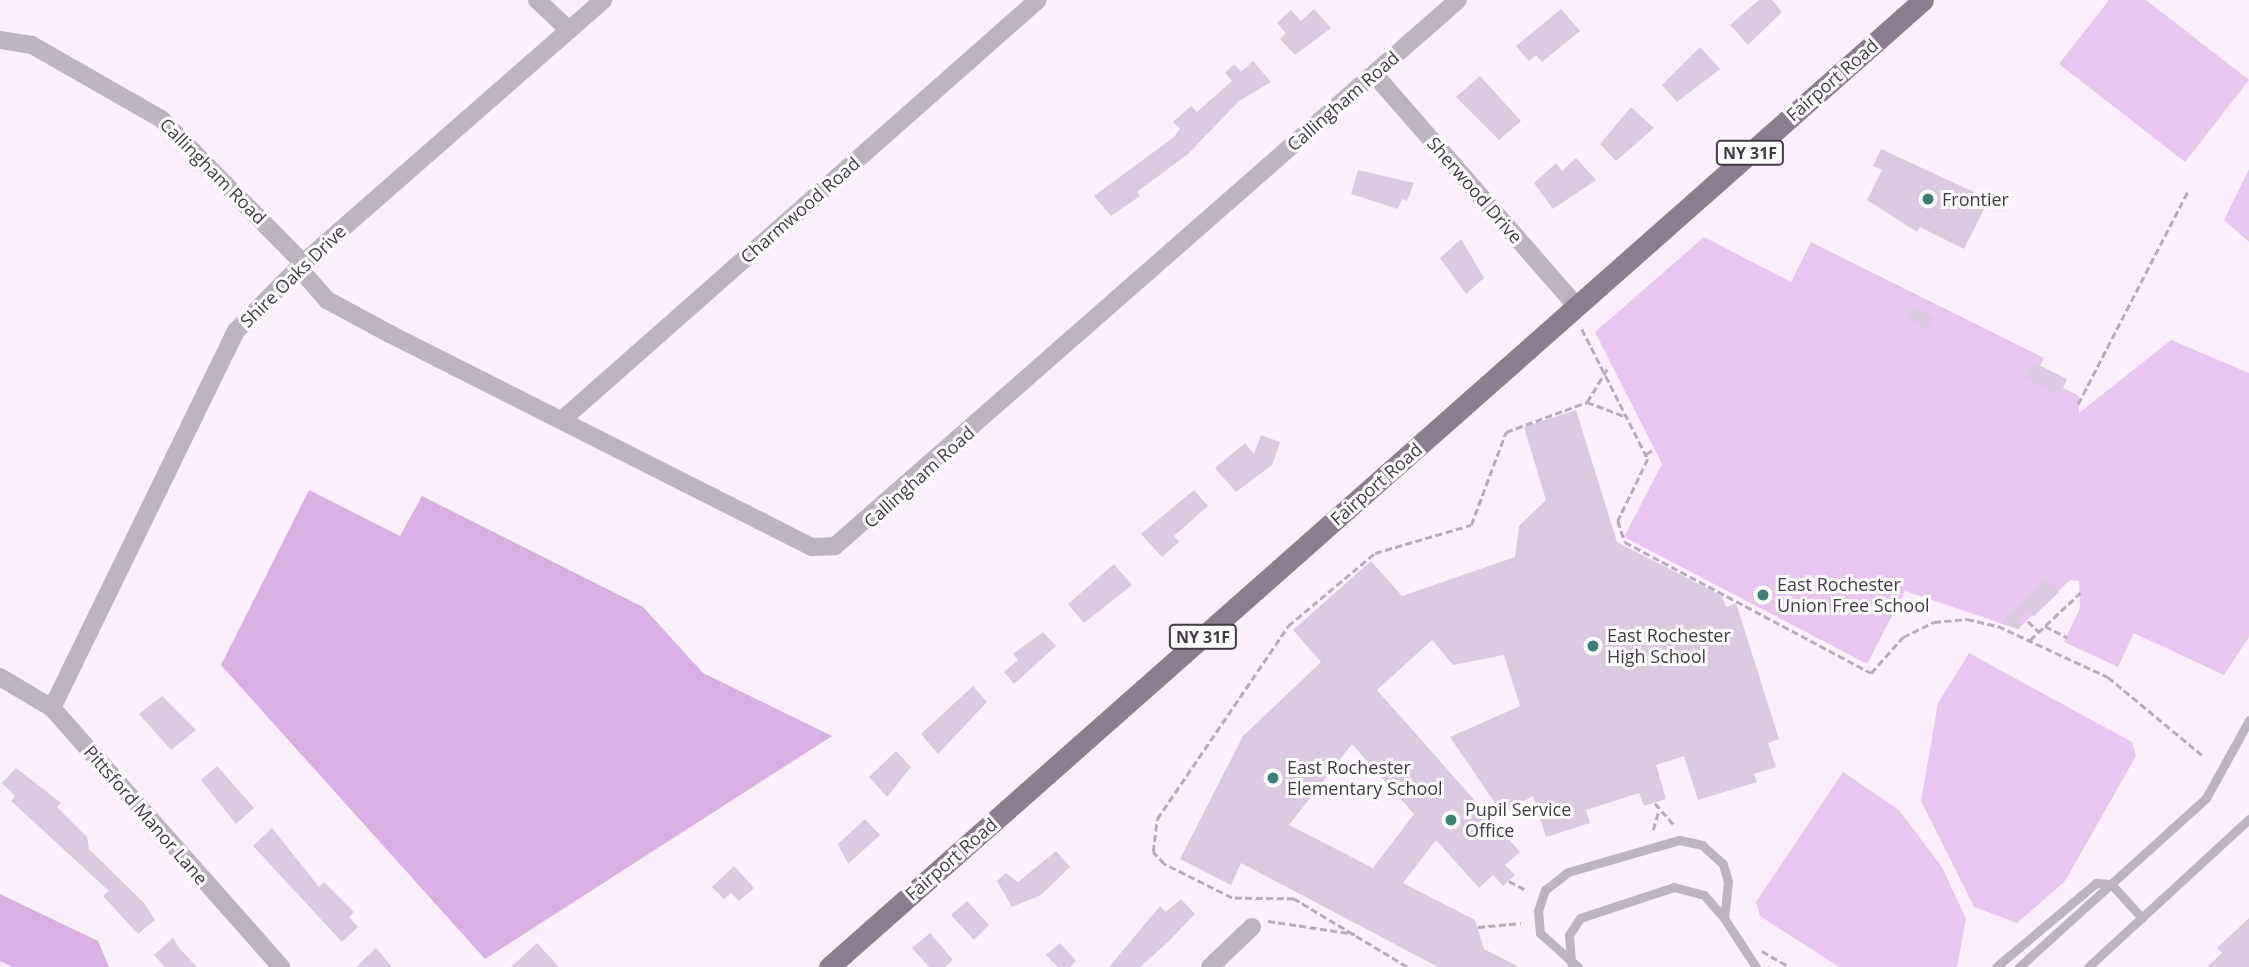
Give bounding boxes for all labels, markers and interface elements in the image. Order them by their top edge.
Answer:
street label: Fairport Road [1782,34,1882,126]
street label: Callingham Road [1283,47,1403,155]
street label: Callingham Road [155,113,271,229]
street label: Sherwood Drive [1423,132,1527,248]
road number: NY 31F [1715,140,1785,166]
street label: Charmwood Road [736,152,864,268]
place label: Frontier [1942,188,2009,210]
marker: Frontier [1920,191,1936,207]
street label: Shire Oaks Drive [236,220,350,332]
street label: Callingham Road [859,422,979,532]
street label: Fairport Road [1326,438,1426,530]
place label: East Rochester Union Free School [1777,574,1930,616]
marker: East Rochester Union Free School [1755,587,1771,603]
road number: NY 31F [1168,624,1238,650]
place label: East Rochester High School [1607,625,1731,668]
marker: East Rochester High School [1585,638,1601,654]
street label: Pittsford Manor Lane [80,741,212,889]
place label: East Rochester Elementary School [1287,757,1443,800]
marker: East Rochester Elementary School [1265,770,1281,786]
place label: Pupil Service Office [1465,799,1571,842]
marker: Pupil Service Office [1443,812,1459,828]
street label: Fairport Road [901,813,1001,905]

